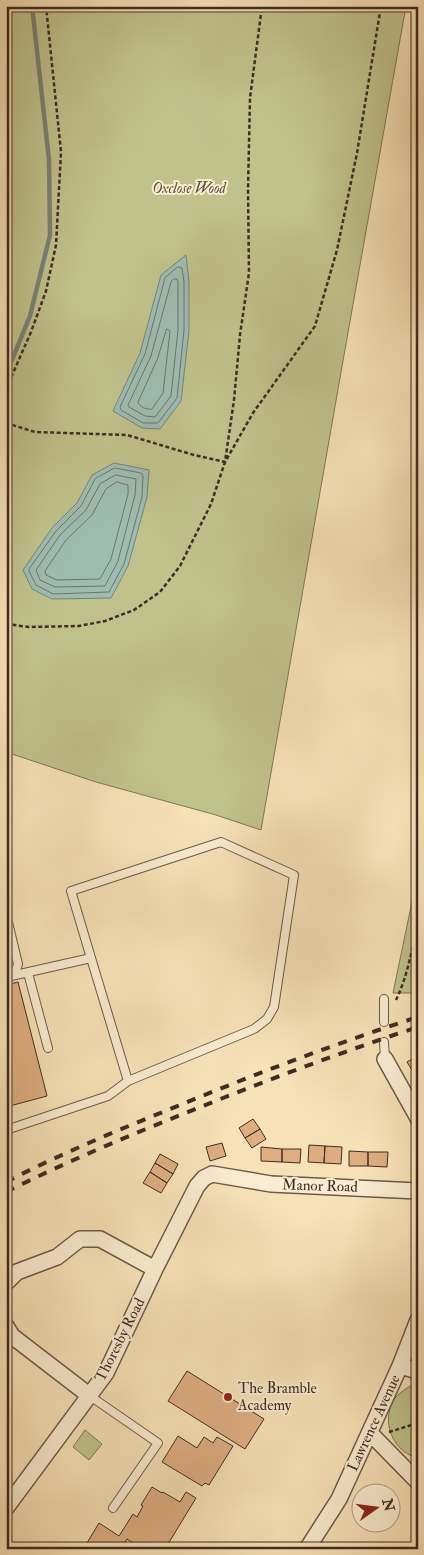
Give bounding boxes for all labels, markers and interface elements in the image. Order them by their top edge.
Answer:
park label: Oxclose Wood [152,179,227,198]
street label: Manor Road [282,1175,359,1197]
street label: Thoresby Road [91,1294,150,1385]
street label: Lawrence Avenue [343,1372,405,1474]
place label: The Bramble Academy [237,1379,317,1415]
marker: The Bramble Academy [222,1391,234,1403]
north arrow [352,1482,402,1532]
text: N [378,1496,398,1514]

